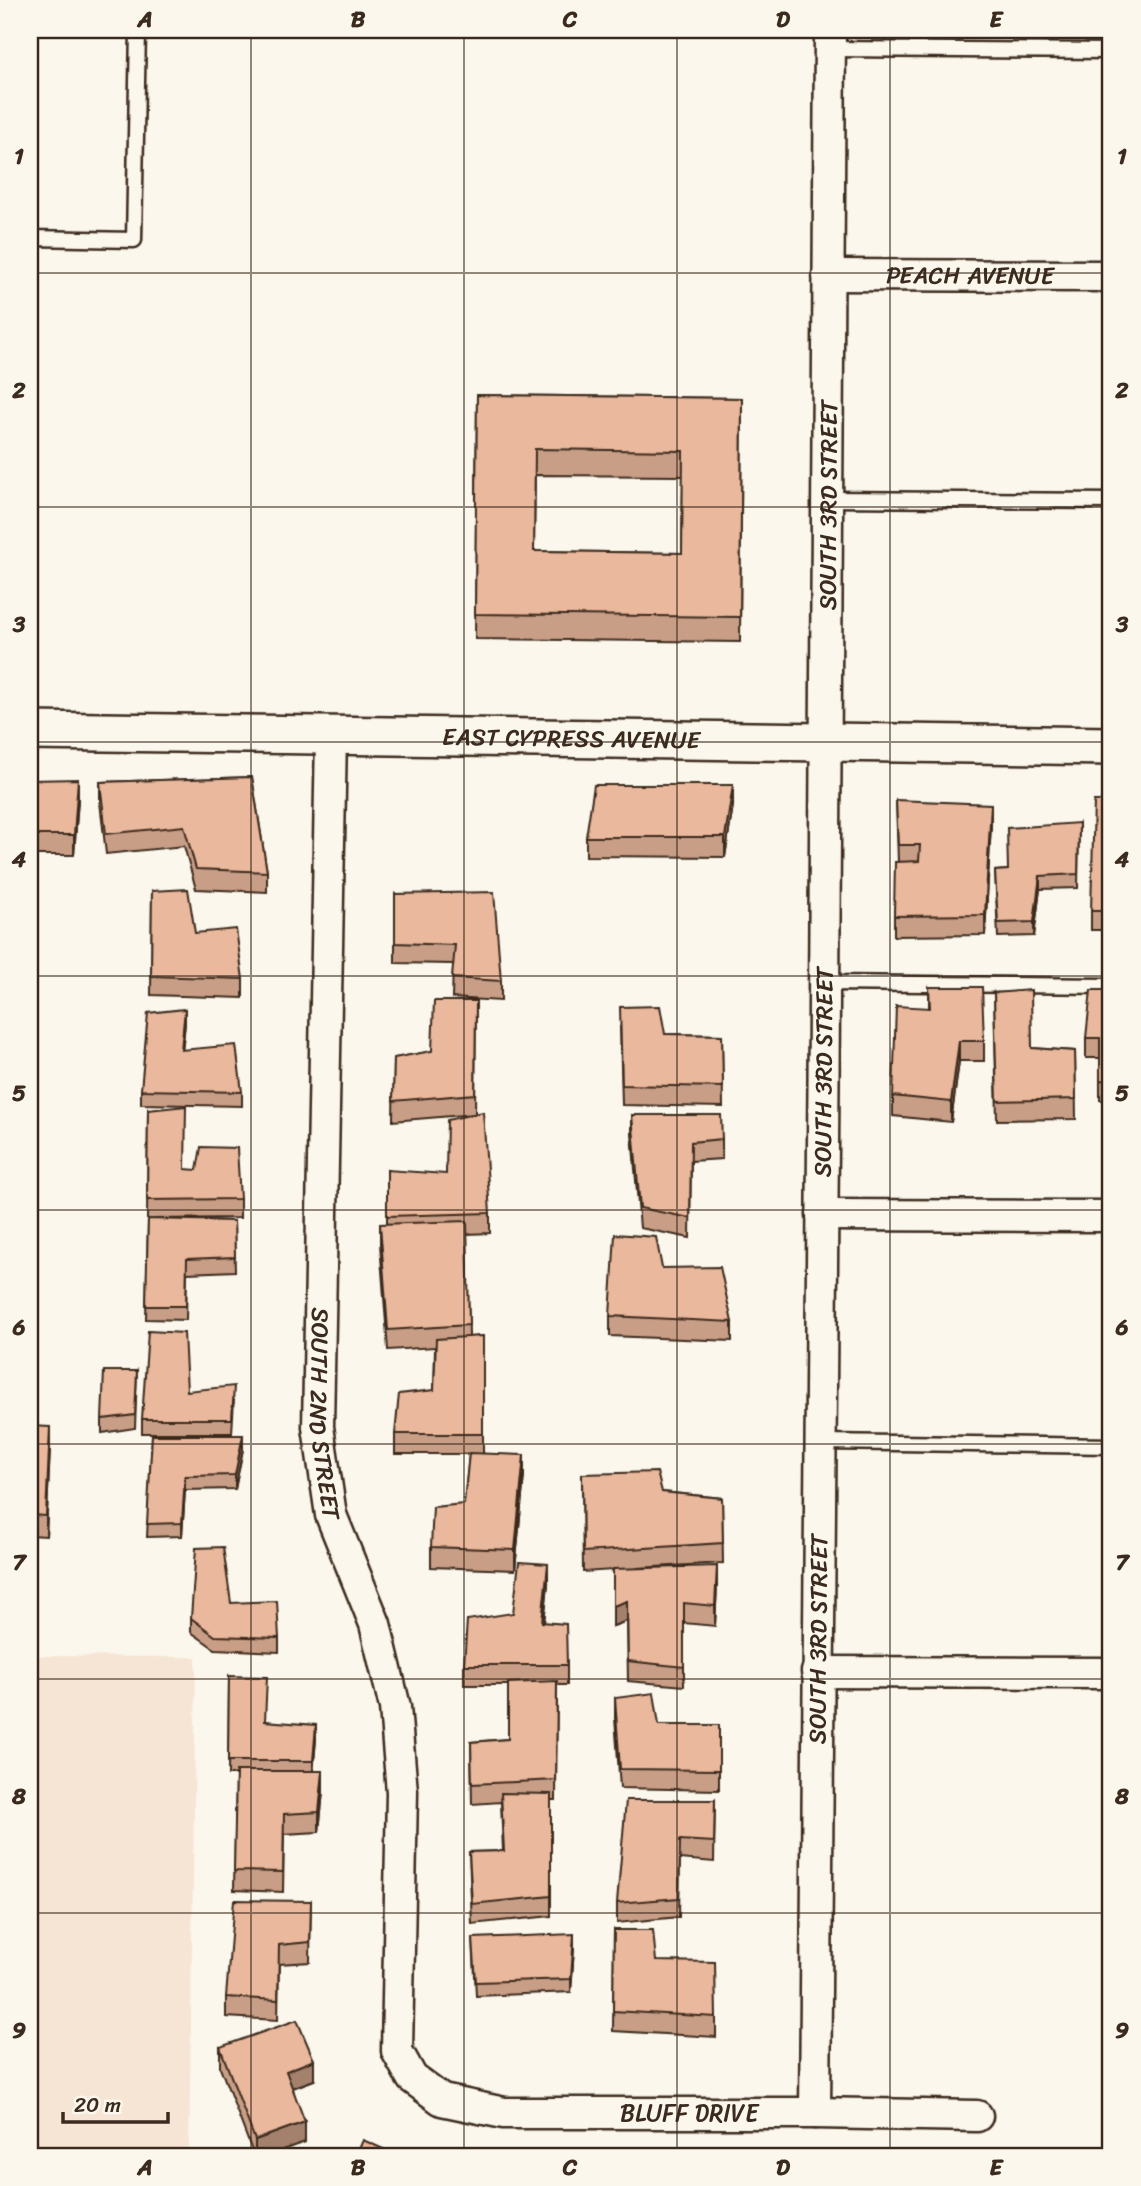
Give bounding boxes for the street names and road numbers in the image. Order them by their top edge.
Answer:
street label: PEACH AVENUE [886,254,1056,297]
street label: SOUTH 3RD STREET [807,398,850,610]
street label: EAST CYPRESS AVENUE [442,716,702,761]
street label: SOUTH 3RD STREET [802,965,846,1177]
street label: SOUTH 2ND STREET [296,1307,353,1524]
street label: SOUTH 3RD STREET [796,1532,840,1744]
street label: BLUFF DRIVE [620,2092,760,2134]

